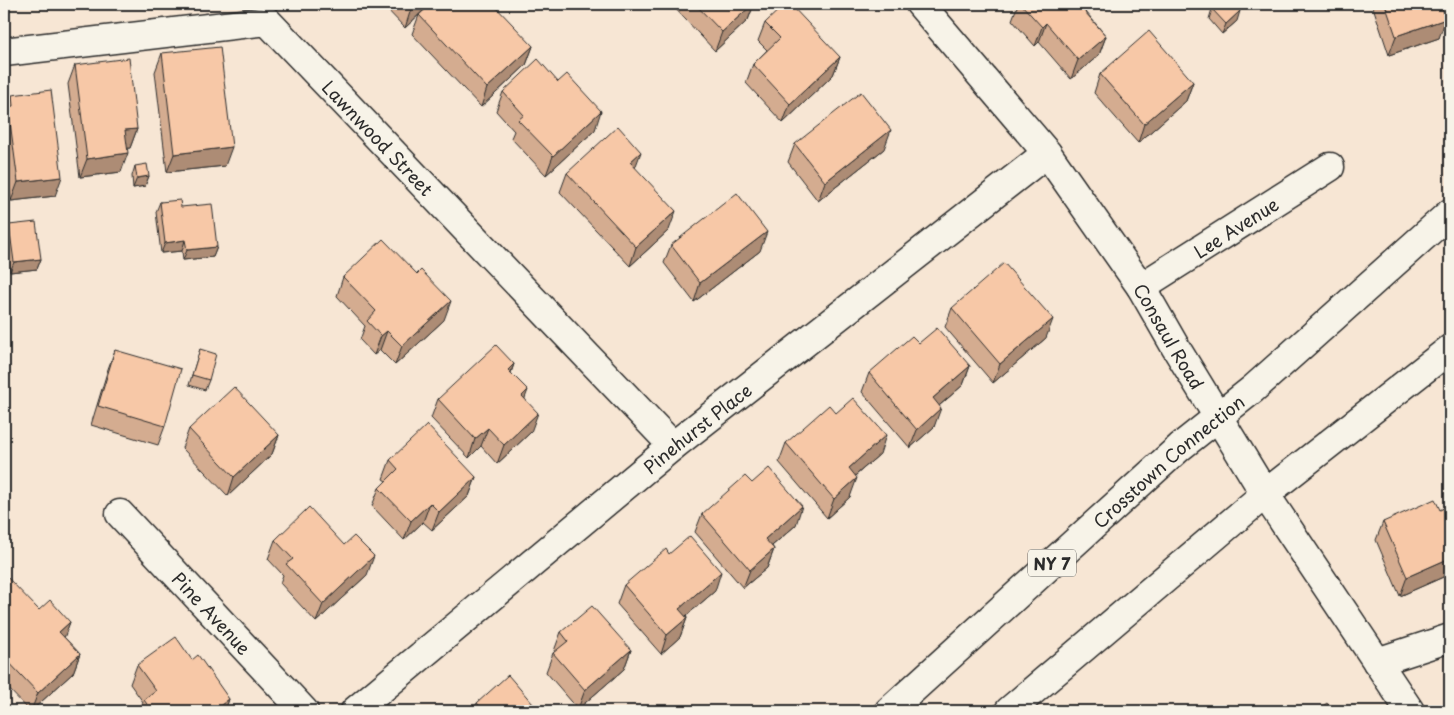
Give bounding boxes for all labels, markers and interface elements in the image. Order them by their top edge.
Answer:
street label: Lawnwood Street [316,74,440,201]
street label: Lee Avenue [1188,190,1283,264]
street label: Consaul Road [1128,278,1211,394]
street label: Pinehurst Place [637,376,757,479]
street label: Crosstown Connection [1086,388,1250,534]
road number: NY 7 [1028,550,1076,576]
street label: Pine Avenue [167,565,258,660]

